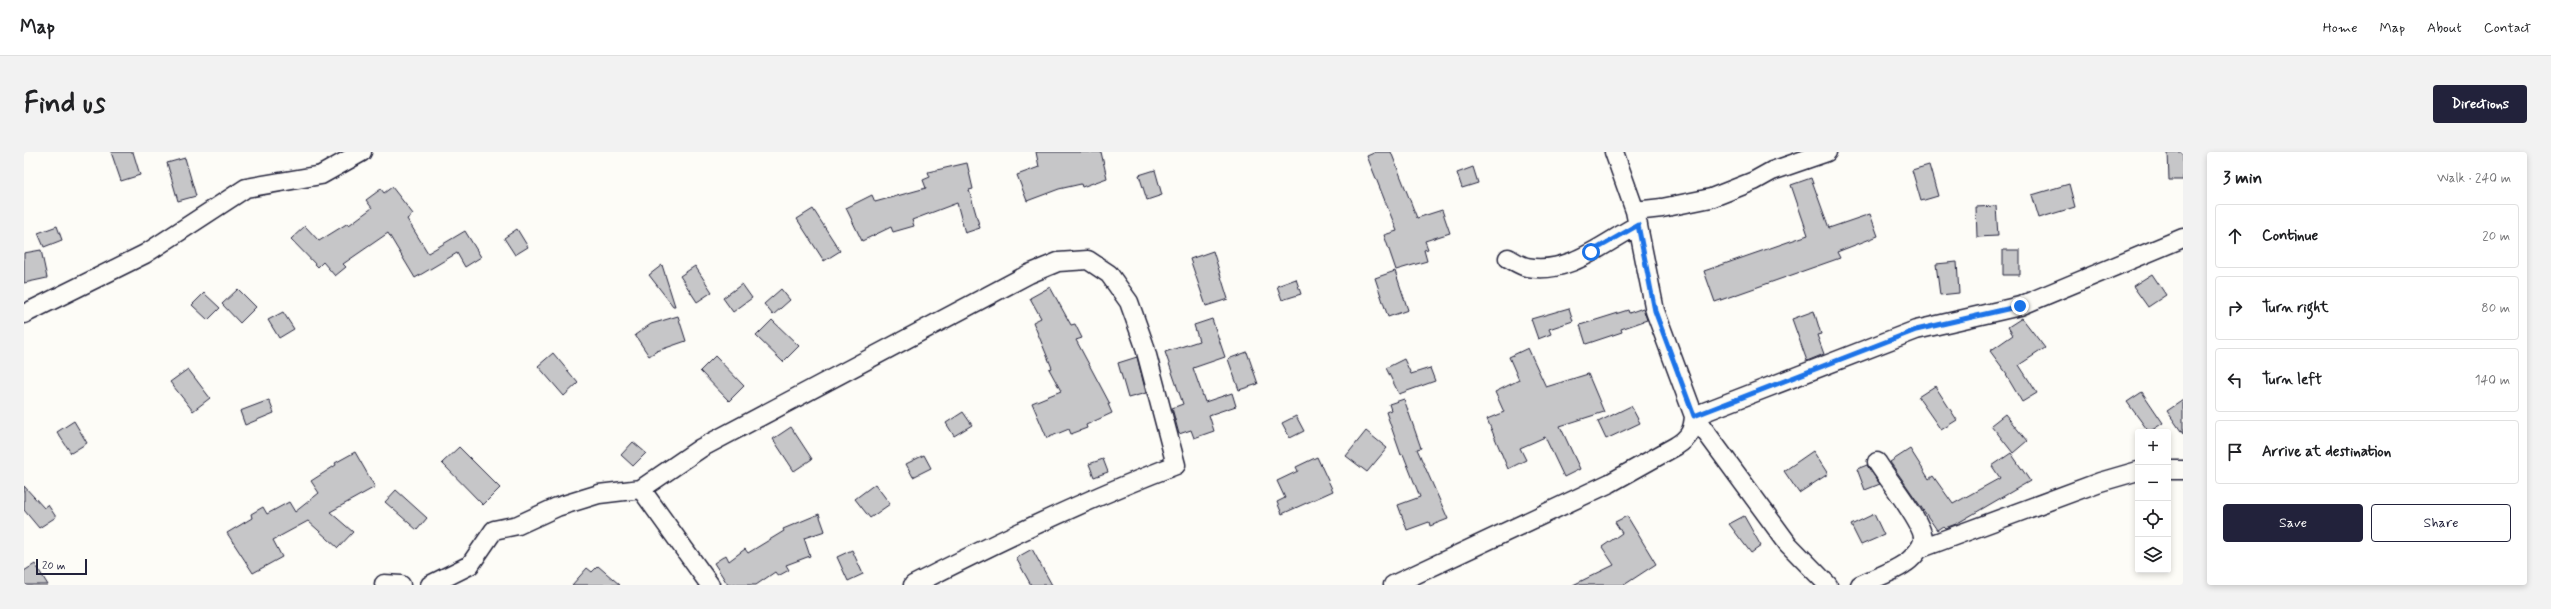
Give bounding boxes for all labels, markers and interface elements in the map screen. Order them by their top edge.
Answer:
text: Map [20,15,55,40]
text: Home [2323,19,2357,37]
text: Map [2379,19,2405,37]
text: About [2427,19,2462,37]
text: Contact [2484,19,2531,37]
button: Directions [2433,85,2527,123]
text: Find us [24,86,105,123]
text: 3 min [2223,167,2262,189]
text: Walk · 240 m [2437,170,2511,187]
icon: ahead [2224,225,2246,247]
text: Continue [2262,226,2318,246]
text: 20 m [2482,228,2510,245]
route start [1582,243,1600,261]
route end [2011,297,2029,315]
icon: right [2224,297,2246,319]
text: Turn right [2262,298,2329,318]
text: 80 m [2481,300,2510,317]
icon: left [2224,369,2246,391]
text: Turn left [2262,370,2322,390]
text: 140 m [2475,372,2510,389]
map controls [2135,429,2171,573]
button: + [2135,429,2171,465]
icon: arrive [2224,441,2246,463]
text: Arrive at destination [2262,442,2391,462]
button: − [2135,465,2171,501]
button: locate [2135,501,2171,537]
button: Save [2223,504,2363,542]
button: Share [2371,504,2511,542]
button: layers [2135,537,2171,573]
scale bar [36,557,87,576]
text: 20 m [42,559,65,573]

